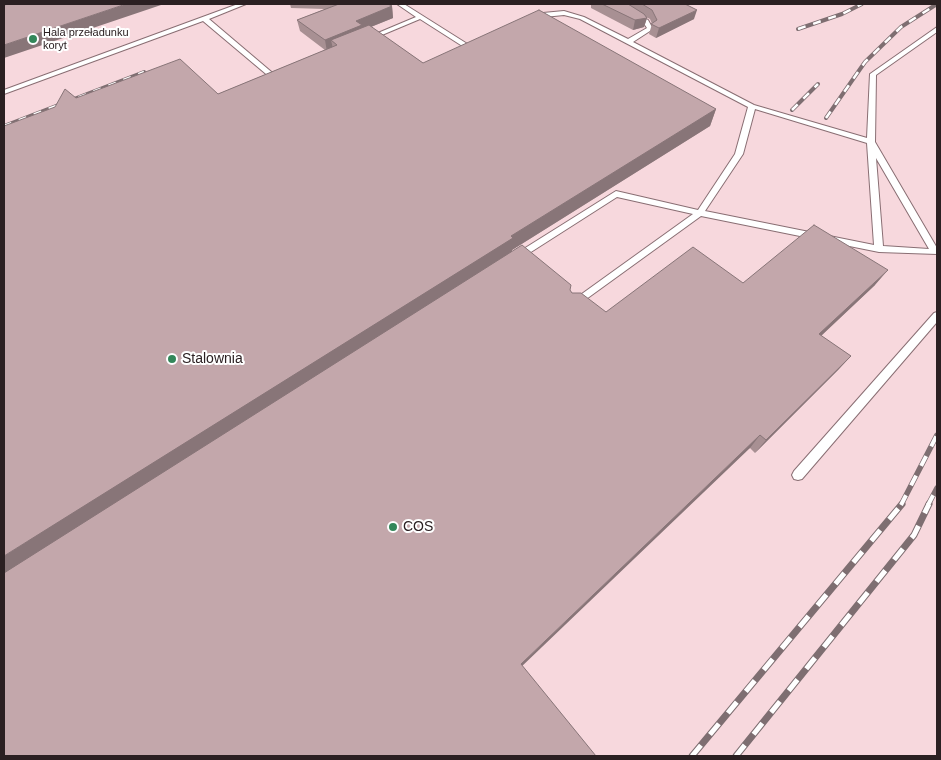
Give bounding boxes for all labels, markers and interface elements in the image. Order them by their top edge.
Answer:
place label: Hala przeładunku koryt [43,26,129,52]
marker: Hala przeładunku koryt [27,33,39,45]
place label: Stalownia [182,351,243,367]
marker: Stalownia [166,353,178,365]
place label: COS [403,519,433,535]
marker: COS [387,521,399,533]

